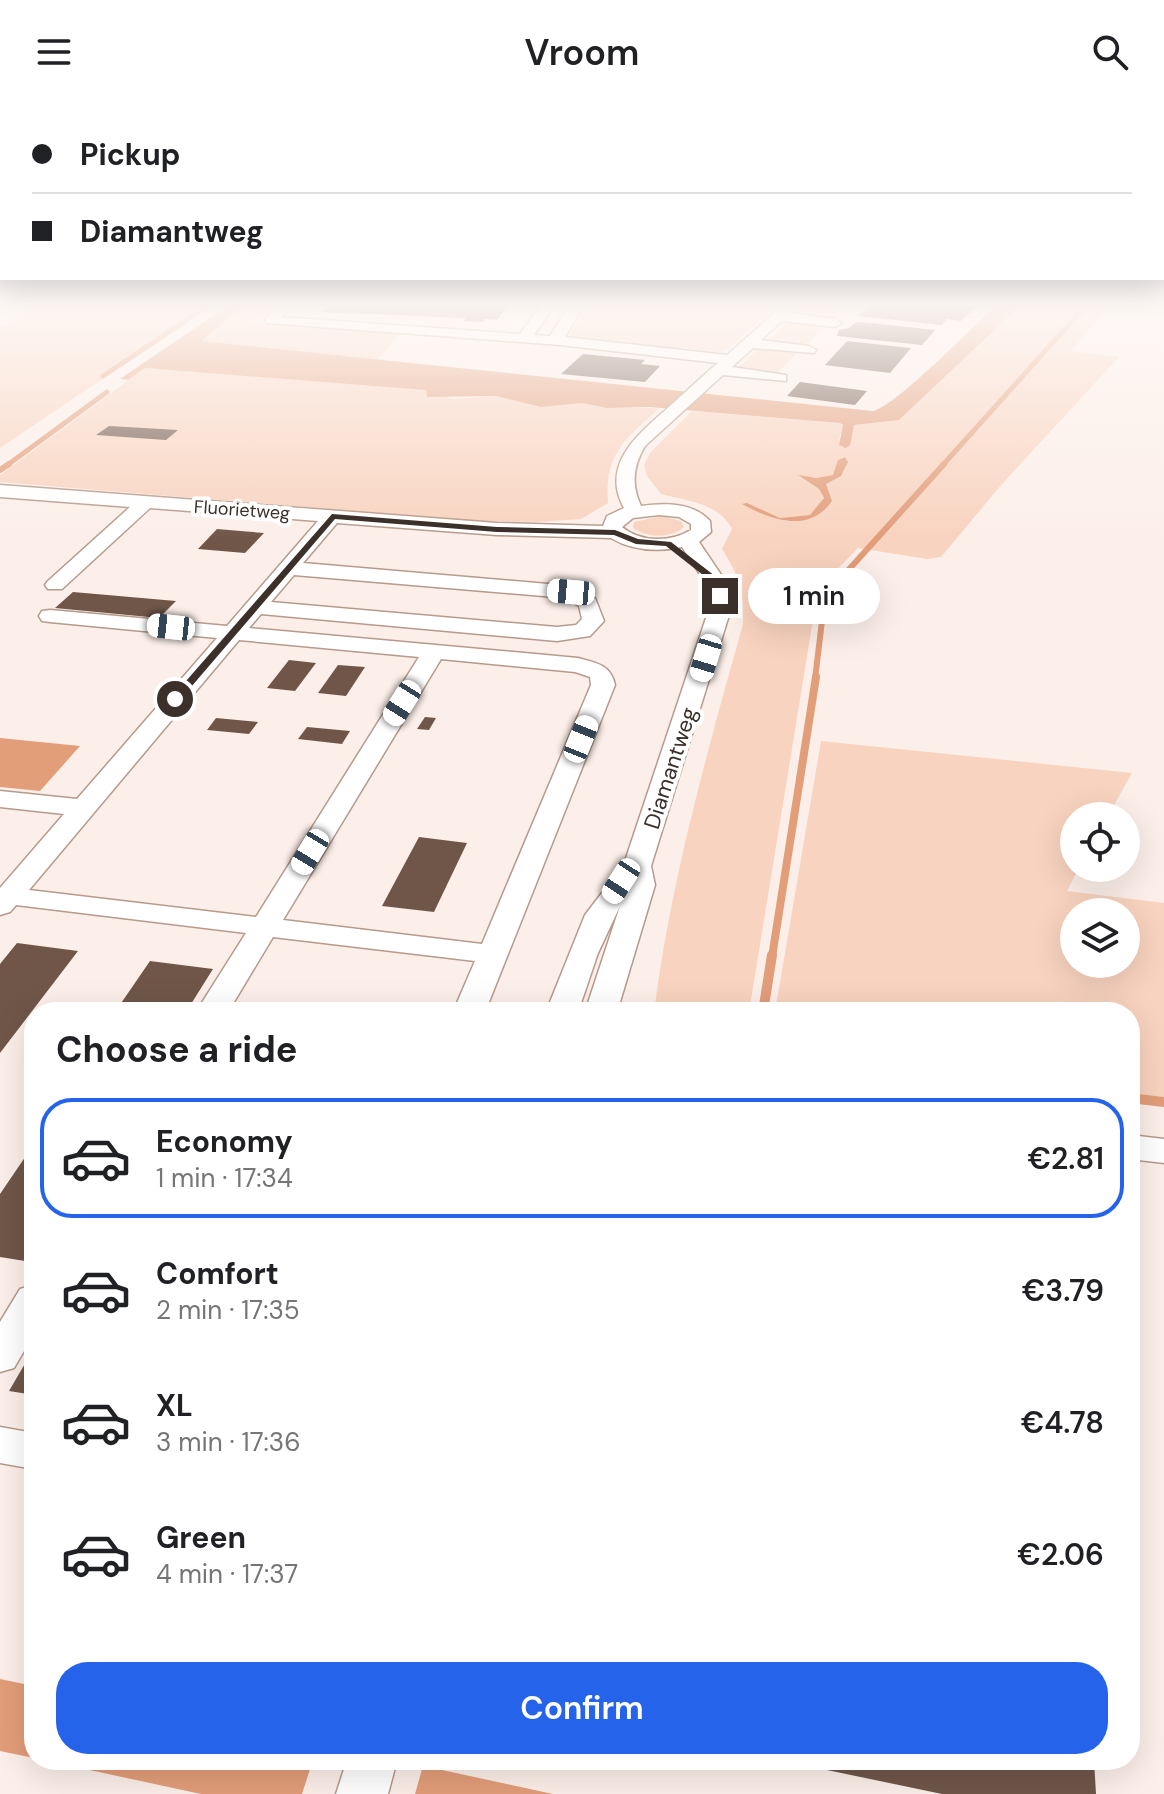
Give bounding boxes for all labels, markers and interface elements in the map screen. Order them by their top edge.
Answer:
text: Vroom [525,29,639,76]
icon: menu [32,30,76,74]
icon: search [1088,30,1132,74]
text: Pickup [80,135,180,174]
text: Diamantweg [80,212,264,251]
street label: Fluorietweg [193,495,291,525]
callout: 1 min [748,568,880,624]
car [546,578,596,606]
route end [702,578,738,614]
text: 1 min [783,579,845,613]
car [146,613,196,641]
car [688,632,724,684]
car [379,676,425,730]
route start [157,681,193,717]
street label: Diamantweg [637,704,704,833]
car [561,712,601,766]
map controls [1060,802,1140,978]
button: locate [1060,802,1140,882]
car [287,825,333,879]
car [598,854,644,908]
button: layers [1060,898,1140,978]
text: Choose a ride [56,1026,297,1073]
icon: car [60,1122,132,1194]
text: Economy [156,1122,293,1161]
text: €2.81 [1028,1139,1104,1178]
text: 1 min · 17:34 [156,1161,293,1195]
icon: car [60,1254,132,1326]
text: Comfort [156,1254,279,1293]
text: €3.79 [1022,1271,1104,1310]
text: 2 min · 17:35 [156,1293,300,1327]
icon: car [60,1386,132,1458]
text: XL [156,1386,193,1425]
text: €4.78 [1021,1403,1104,1442]
text: 3 min · 17:36 [156,1425,301,1459]
icon: car [60,1518,132,1590]
text: Green [156,1518,246,1557]
text: €2.06 [1017,1535,1104,1574]
text: 4 min · 17:37 [156,1557,298,1591]
button: Confirm [56,1662,1108,1754]

